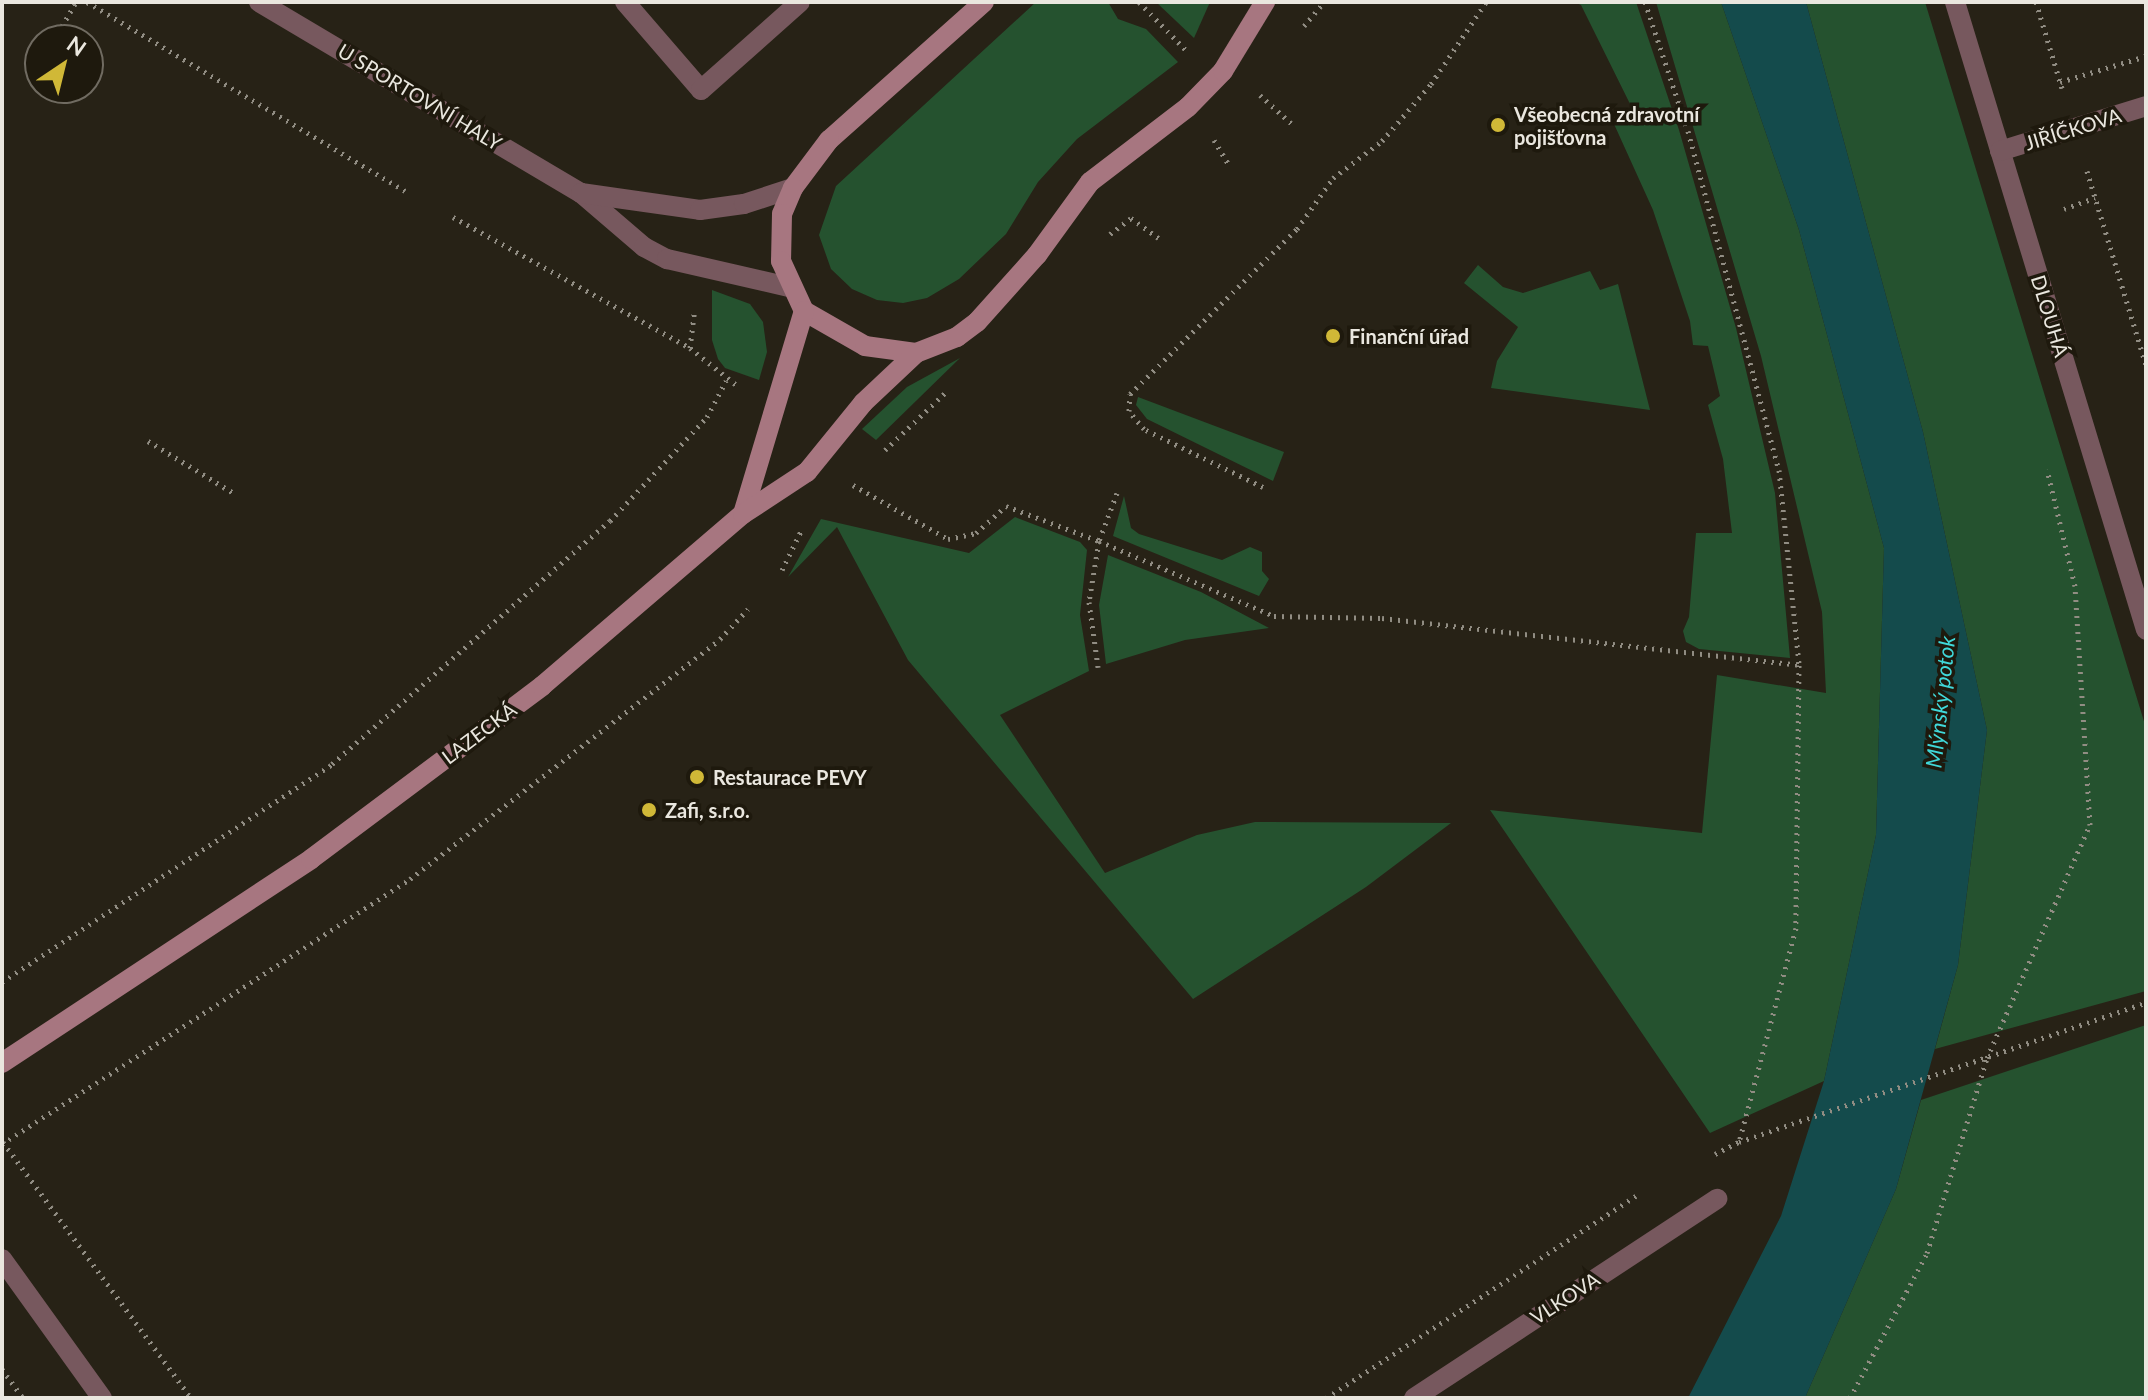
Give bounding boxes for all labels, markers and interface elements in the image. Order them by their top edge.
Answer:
north arrow [24,24,104,104]
text: N [62,30,92,61]
street label: U SPORTOVNÍ HALY [334,39,506,155]
place label: Všeobecná zdravotní pojišťovna [1514,102,1699,149]
street label: JIŘÍČKOVA [2022,103,2124,155]
marker: Všeobecná zdravotní pojišťovna [1489,116,1507,134]
street label: DLOUHÁ [2026,272,2074,360]
place label: Finanční úřad [1349,324,1469,348]
marker: Finanční úřad [1324,327,1342,345]
water label: Mlýnský potok [1920,634,1960,770]
street label: LAZECKÁ [437,697,521,769]
place label: Restaurace PEVY [713,765,867,789]
marker: Restaurace PEVY [688,768,706,786]
place label: Zafi, s.r.o. [665,798,750,822]
marker: Zafi, s.r.o. [640,801,658,819]
street label: VLKOVA [1526,1267,1604,1329]

